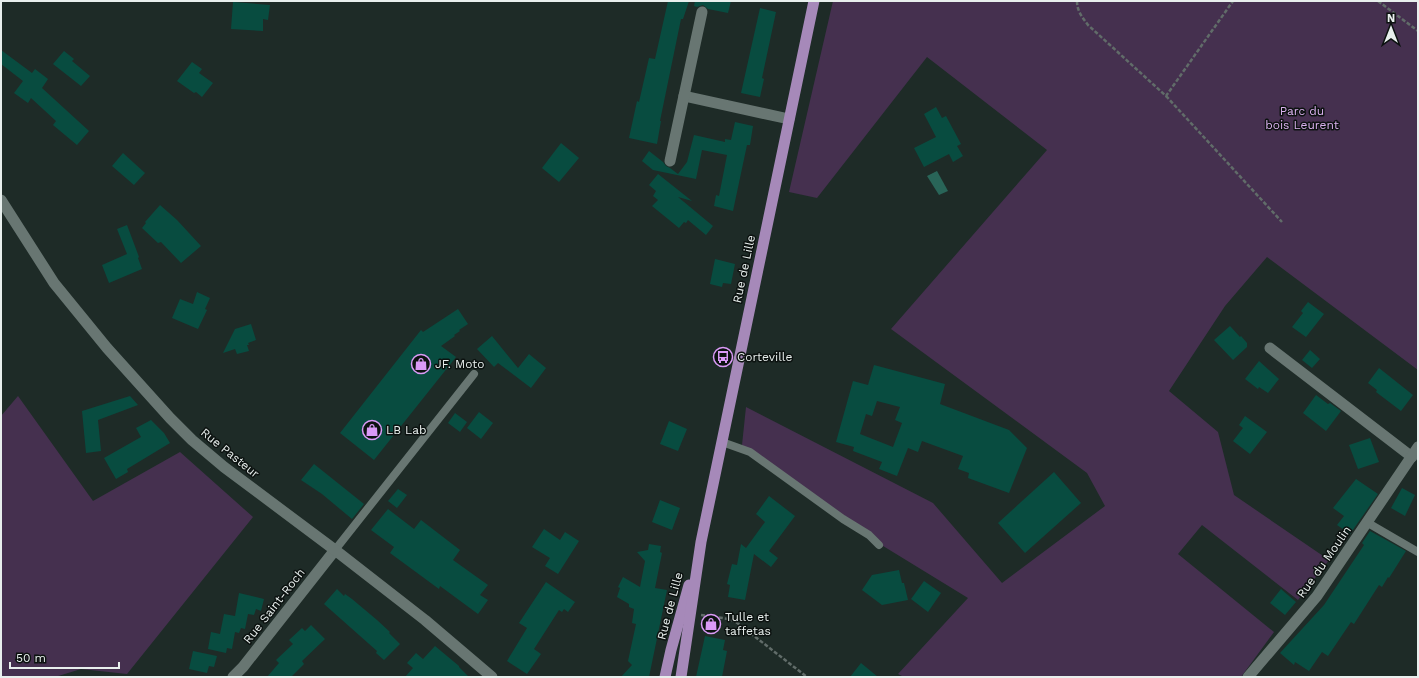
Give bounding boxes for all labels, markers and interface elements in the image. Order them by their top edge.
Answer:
north arrow [1371,8,1411,48]
text: N [1387,12,1395,25]
park label: Parc du bois Leurent [1265,104,1339,132]
street label: Rue de Lille [730,234,758,304]
bus stop icon: Corteville [712,346,734,368]
place label: Corteville [737,350,793,364]
shop icon: JF. Moto [410,353,432,375]
place label: JF. Moto [435,357,485,371]
shop icon: LB Lab [361,419,383,441]
place label: LB Lab [386,423,427,437]
street label: Rue Pasteur [198,425,262,481]
street label: Rue du Moulin [1294,523,1354,601]
street label: Rue Saint-Roch [240,566,308,646]
street label: Rue de Lille [654,571,686,641]
place label: Tulle et taffetas [725,610,771,638]
shop icon: Tulle et taffetas [700,613,722,635]
scale bar [10,644,119,670]
text: 50 m [16,651,46,665]

